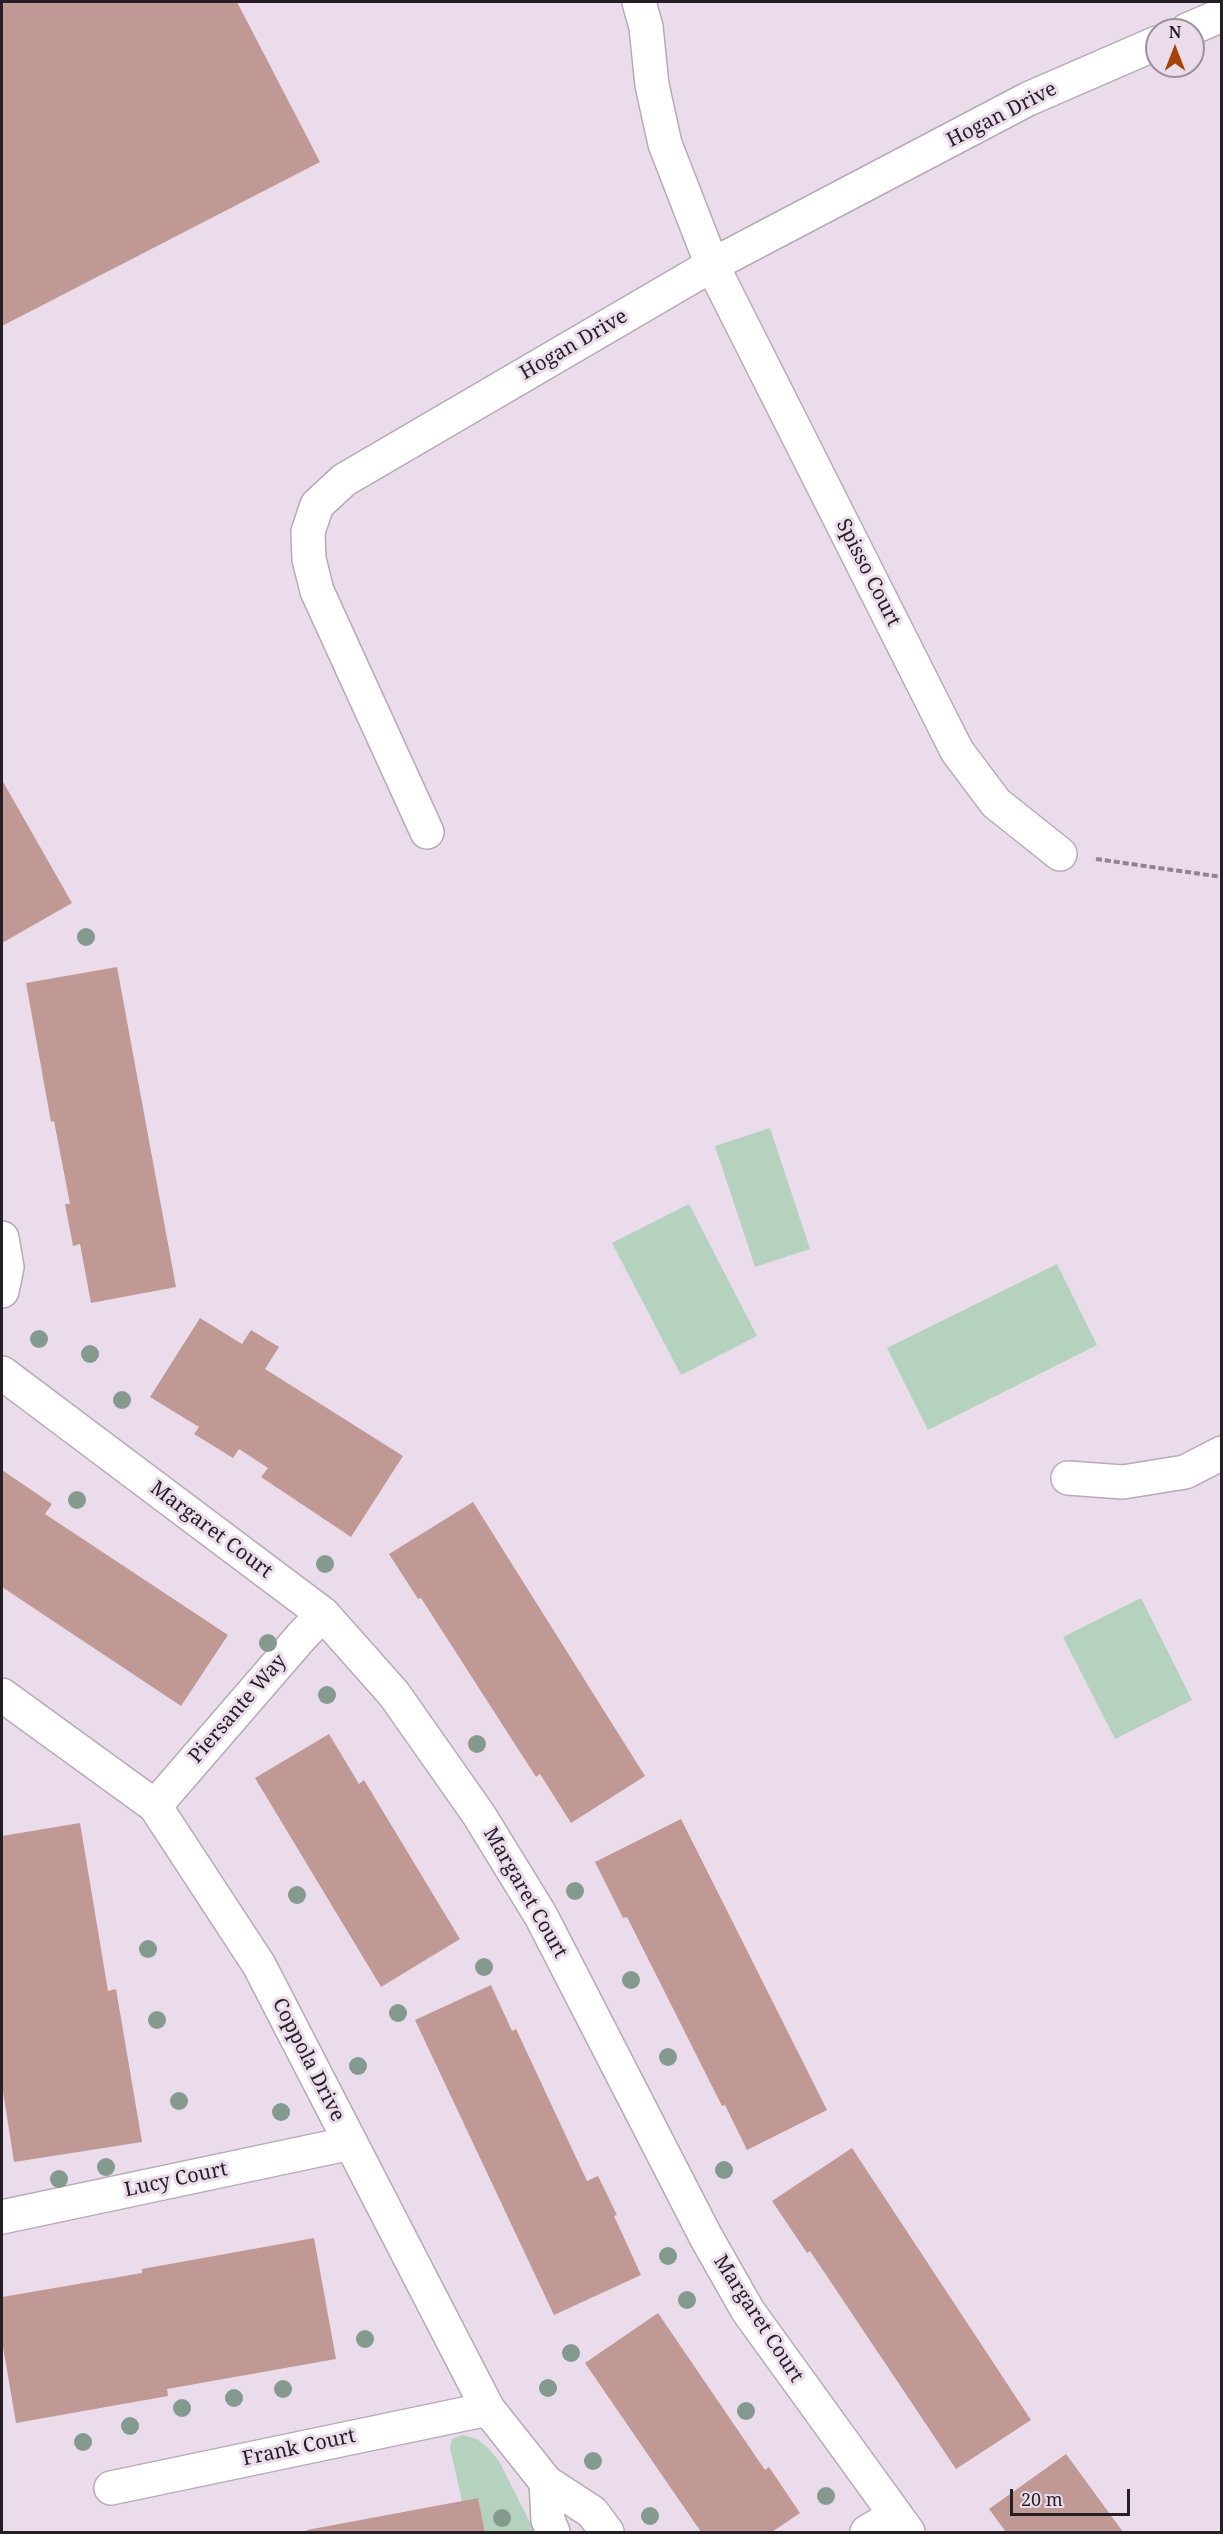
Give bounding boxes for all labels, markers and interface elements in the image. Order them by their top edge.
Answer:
north arrow [1145,18,1205,78]
text: N [1169,21,1181,43]
street label: Hogan Drive [943,77,1061,153]
street label: Hogan Drive [516,305,632,385]
street label: Spisso Court [831,515,905,631]
street label: Margaret Court [145,1476,277,1584]
street label: Piersante Way [184,1650,292,1768]
street label: Margaret Court [478,1823,572,1963]
street label: Coppola Drive [267,1994,349,2126]
street label: Lucy Court [122,2157,230,2203]
street label: Margaret Court [708,2251,808,2387]
street label: Frank Court [240,2424,358,2472]
scale bar [1013,2477,1133,2515]
text: 20 m [1021,2487,1063,2511]

